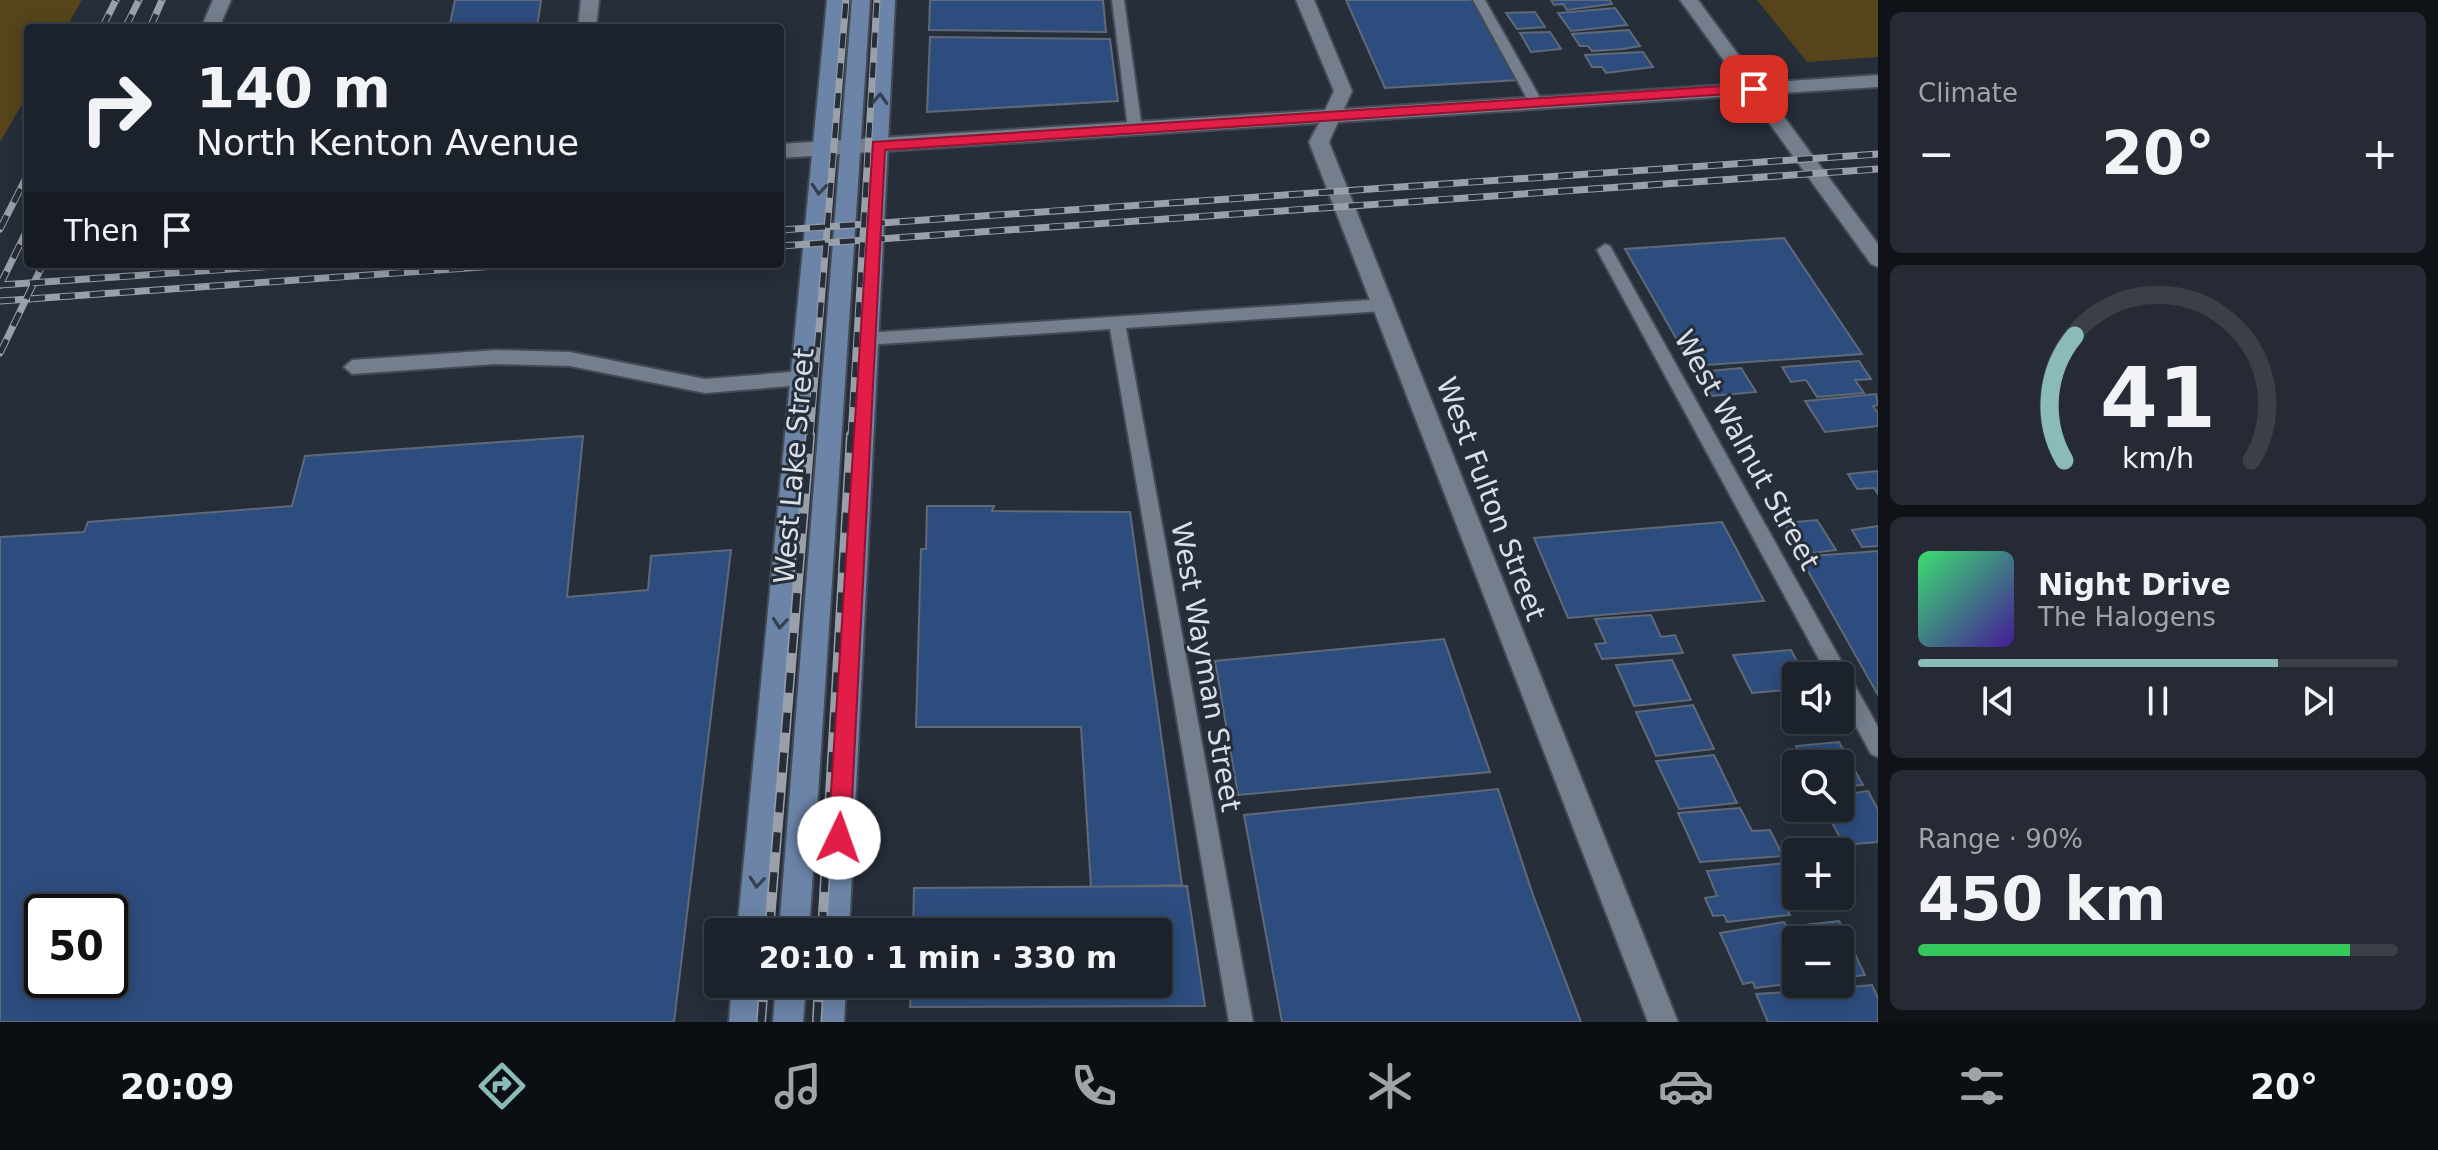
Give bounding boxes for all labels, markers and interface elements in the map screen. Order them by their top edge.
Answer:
text: 140 m [196,55,391,120]
pin [1720,55,1788,123]
icon: right [64,56,168,160]
icon: arrive [1732,67,1776,111]
text: Climate [1918,78,2018,108]
one-way arrow [872,92,889,105]
text: 20° [2101,118,2215,188]
text: North Kenton Avenue [196,122,579,163]
text: − [1918,128,1955,179]
text: + [2361,128,2398,179]
one-way arrow [811,183,828,196]
icon: arrive [155,208,199,252]
text: Then [64,213,139,248]
street label: West Walnut Street [1667,324,1827,576]
street label: West Lake Street [767,347,821,585]
text: 41 [2100,349,2216,446]
street label: West Fulton Street [1429,373,1553,625]
text: km/h [2122,441,2194,475]
street label: West Wayman Street [1164,520,1248,814]
text: Night Drive [2038,567,2231,602]
text: The Halogens [2038,602,2216,632]
one-way arrow [772,617,789,630]
map controls [1782,662,1854,998]
button: sound [1782,662,1854,734]
icon: previous [1976,679,2020,723]
icon: pause [2136,679,2180,723]
icon: next [2296,679,2340,723]
button: search [1782,750,1854,822]
position arrow [797,796,881,880]
text: Range · 90% [1918,824,2083,854]
button: + [1782,838,1854,910]
text: 450 km [1918,864,2167,934]
one-way arrow [748,876,765,889]
speed limit sign: 50 [24,894,128,998]
button: − [1782,926,1854,998]
text: 20:10 · 1 min · 330 m [759,940,1117,975]
icon: directions [474,1058,530,1114]
icon: music [770,1058,826,1114]
icon: phone [1066,1058,1122,1114]
icon: climate [1362,1058,1418,1114]
icon: car [1658,1058,1714,1114]
icon: filters [1954,1058,2010,1114]
text: 20:09 [120,1066,235,1107]
text: 20° [2250,1066,2318,1107]

